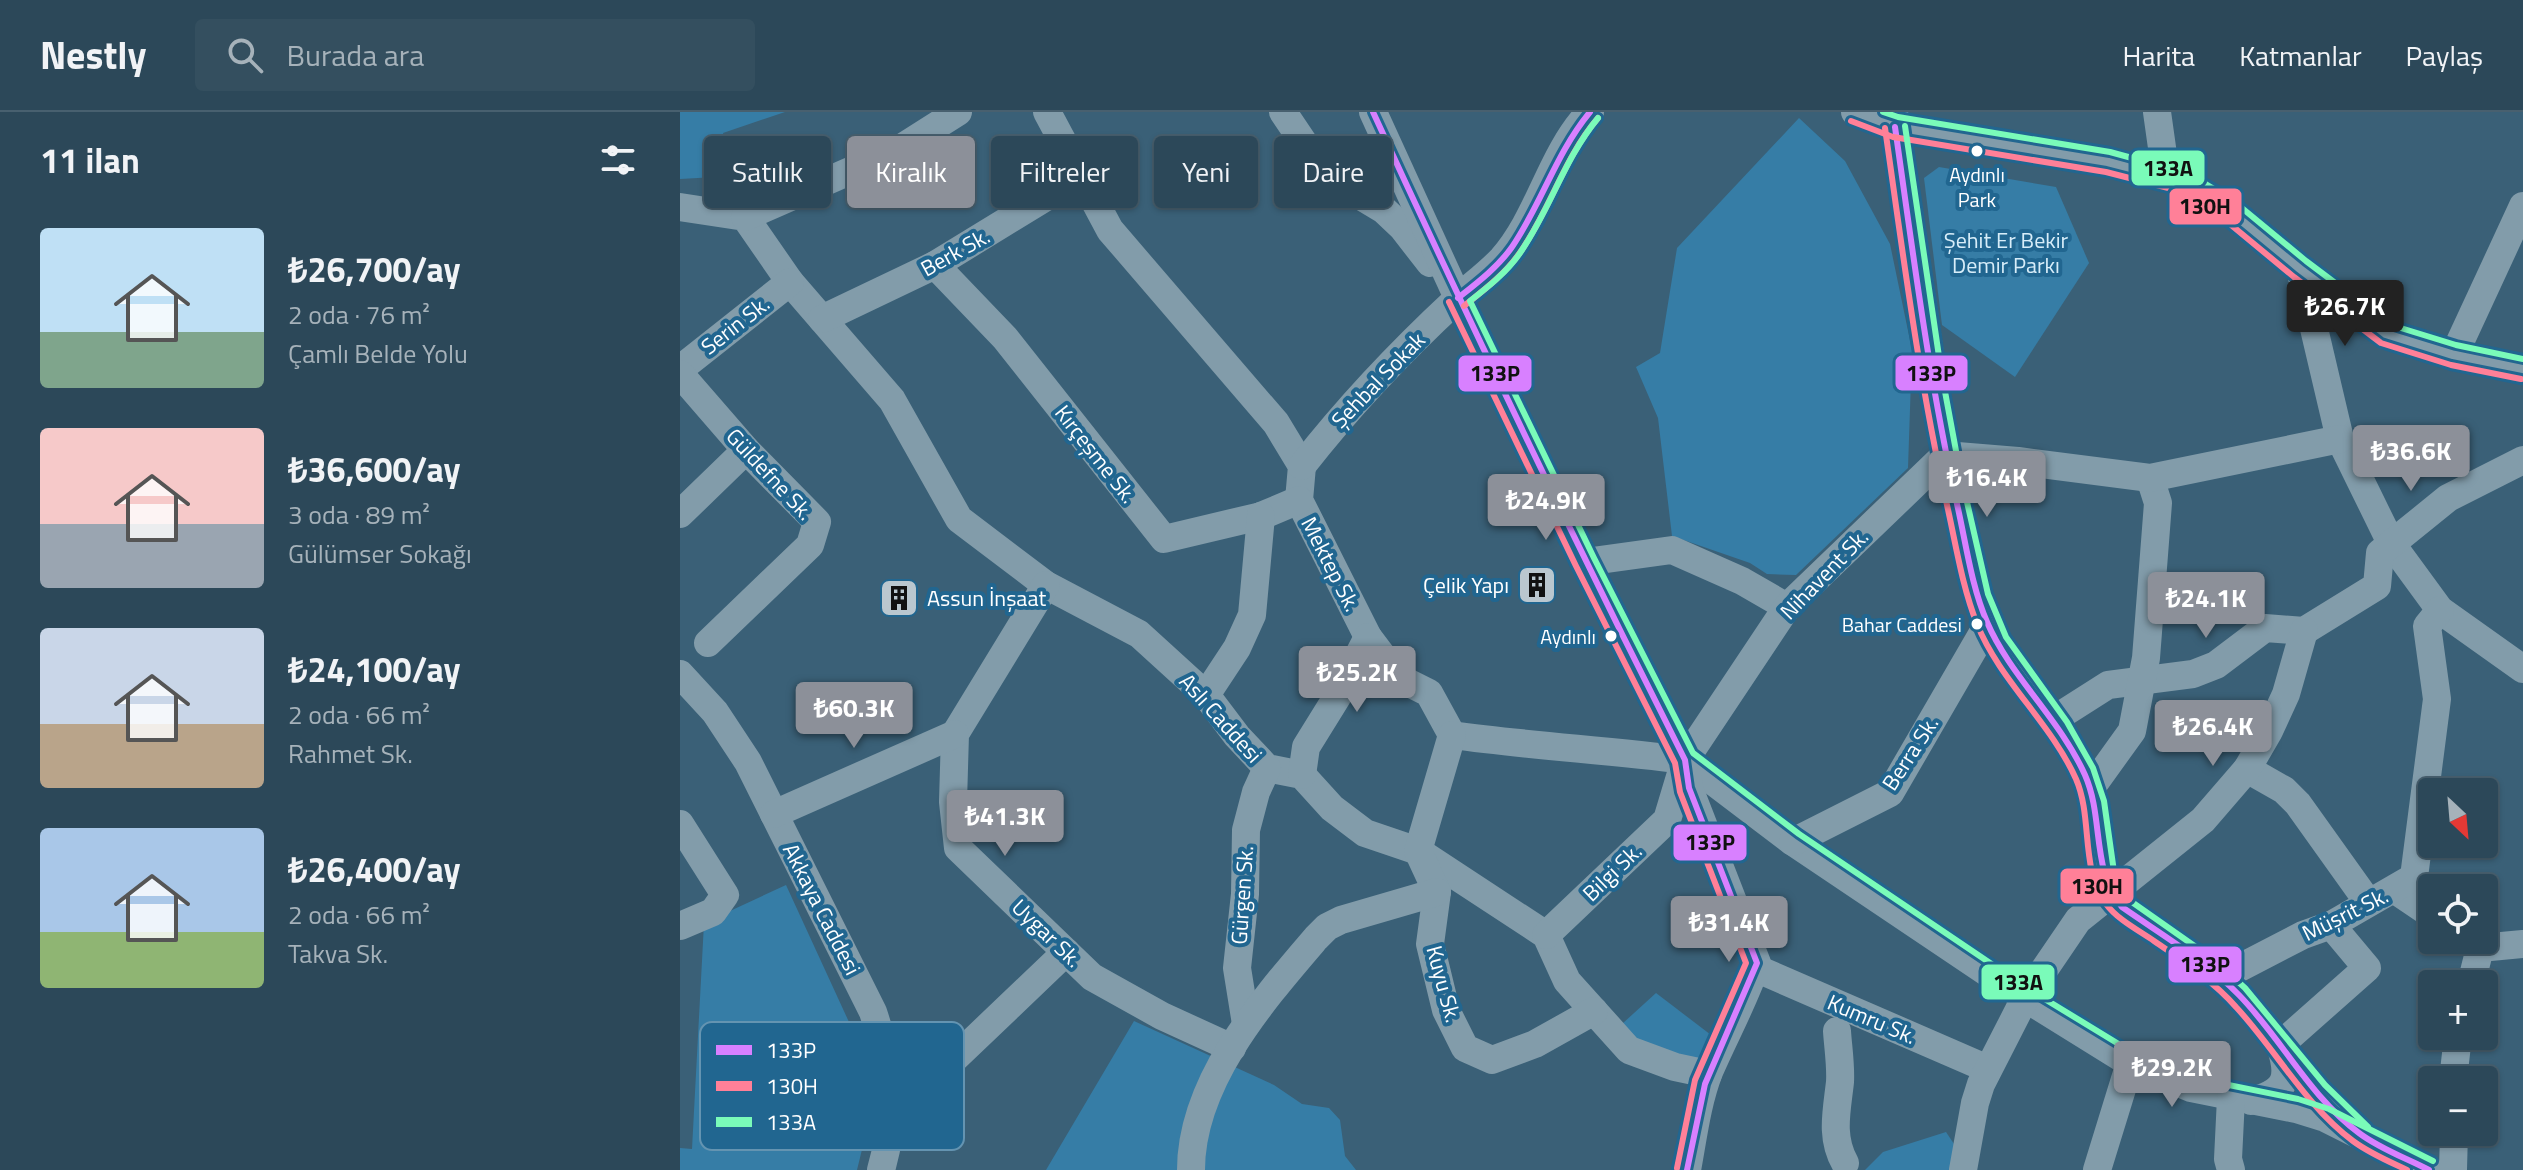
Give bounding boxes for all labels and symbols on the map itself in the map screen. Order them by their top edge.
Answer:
marker: Aydınlı Park [1969,143,1985,159]
line badge: 133A [2130,149,2206,187]
text: 133A [2143,151,2193,185]
place label: Aydınlı Park [1949,159,2005,215]
line badge: 130H [2168,187,2243,226]
text: 130H [2179,189,2231,223]
street label: Berk Sk. [914,219,996,285]
park label: Şehit Er Bekir Demir Parkı [1944,223,2069,282]
pin: ₺26.7K [2280,280,2410,348]
street label: Serin Sk. [693,287,777,363]
street label: Şehbal Sokak [1323,324,1433,436]
line badge: 133P [1457,354,1533,393]
line badge: 133P [1894,354,1969,392]
text: 133P [1470,356,1520,390]
text: 133P [1906,356,1956,390]
street label: Kırçeşme Sk. [1047,397,1145,511]
street label: Güldefne Sk. [718,420,822,528]
pin: ₺36.6K [2346,425,2476,493]
pin: ₺16.4K [1922,451,2052,519]
pin: ₺24.9K [1481,474,1611,542]
street label: Mektep Sk. [1293,511,1369,617]
street label: Nihavent Sk. [1772,521,1876,627]
building icon: Çelik Yapı [1516,564,1558,606]
place label: Çelik Yapı [1423,568,1509,602]
pin: ₺24.1K [2141,572,2271,640]
building icon: Assun İnşaat [878,577,920,619]
place label: Assun İnşaat [927,581,1046,615]
place label: Bahar Caddesi [1842,609,1962,640]
marker: Bahar Caddesi [1969,616,1985,632]
place label: Aydınlı [1540,621,1596,652]
marker: Aydınlı [1603,628,1619,644]
pin: ₺25.2K [1292,646,1422,714]
street label: Aslı Caddesi [1171,666,1271,770]
pin: ₺60.3K [789,682,919,750]
pin: ₺26.4K [2148,700,2278,768]
street label: Berra Sk. [1873,709,1947,797]
north arrow [2418,778,2498,858]
pin: ₺41.3K [940,790,1070,858]
line badge: 133P [1672,823,1748,862]
text: 133P [1685,825,1735,859]
street label: Bilgi Sk. [1574,835,1650,909]
street label: Akkaya Caddesi [774,837,870,981]
street label: Gürgen Sk. [1222,844,1262,946]
line badge: 130H [2059,867,2135,905]
text: 130H [2071,869,2123,903]
street label: Müşrit Sk. [2296,878,2394,950]
street label: Uygar Sk. [1004,891,1090,975]
pin: ₺31.4K [1664,896,1794,964]
street label: Kuyu Sk. [1417,942,1471,1026]
line badge: 133P [2167,945,2243,984]
text: 133P [2180,947,2230,981]
line badge: 133A [1980,963,2056,1001]
text: 133A [1993,965,2043,999]
street label: Kumru Sk. [1822,985,1922,1053]
legend [700,1022,964,1150]
text: 133P [766,1033,816,1067]
pin: ₺29.2K [2107,1041,2237,1109]
text: 130H [766,1069,818,1103]
text: 133A [766,1105,816,1139]

